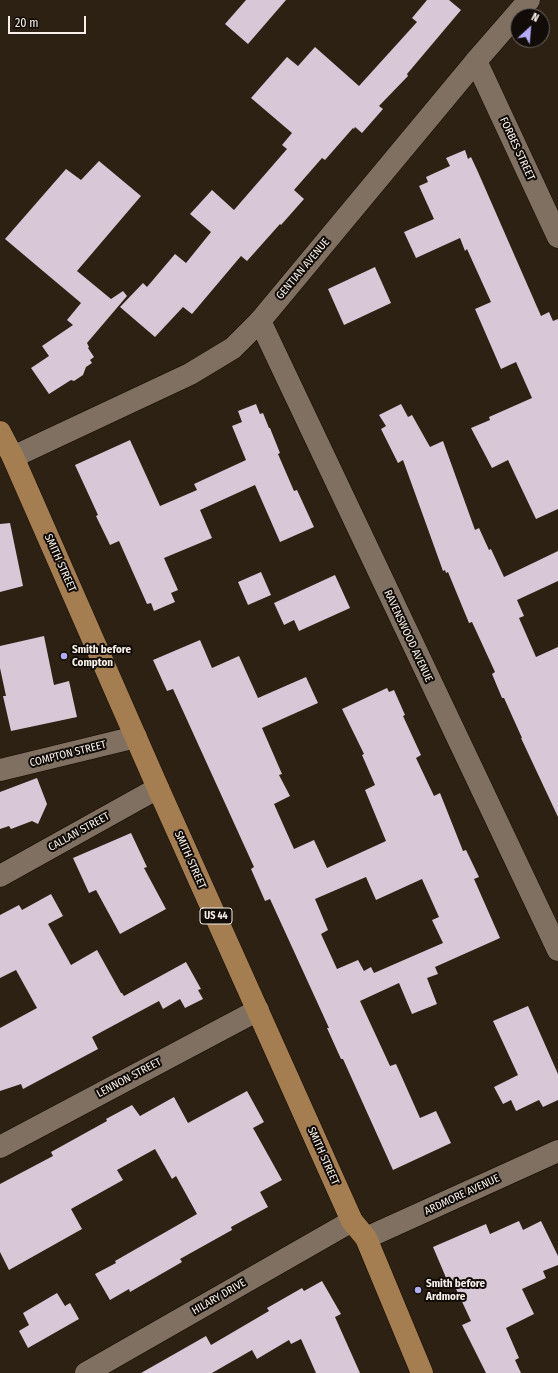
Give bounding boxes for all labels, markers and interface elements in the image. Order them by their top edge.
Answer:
scale bar [10,8,88,34]
north arrow [510,8,550,48]
text: N [529,10,541,25]
text: 20 m [15,16,39,30]
street label: FORBES STREET [497,115,537,183]
street label: GENTIAN AVENUE [274,236,332,302]
street label: SMITH STREET [41,532,79,594]
street label: RAVENSWOOD AVENUE [381,588,435,684]
place label: Smith before Compton [72,643,131,669]
marker: Smith before Compton [59,651,69,661]
street label: COMPTON STREET [29,738,107,770]
street label: CALLAN STREET [46,810,112,854]
street label: SMITH STREET [171,829,209,891]
road number: US 44 [200,908,232,924]
street label: LENNON STREET [94,1055,164,1101]
street label: SMITH STREET [304,1125,342,1187]
street label: ARDMORE AVENUE [422,1172,502,1218]
street label: HILARY DRIVE [190,1276,248,1318]
place label: Smith before Ardmore [426,1277,485,1303]
marker: Smith before Ardmore [413,1285,423,1295]

